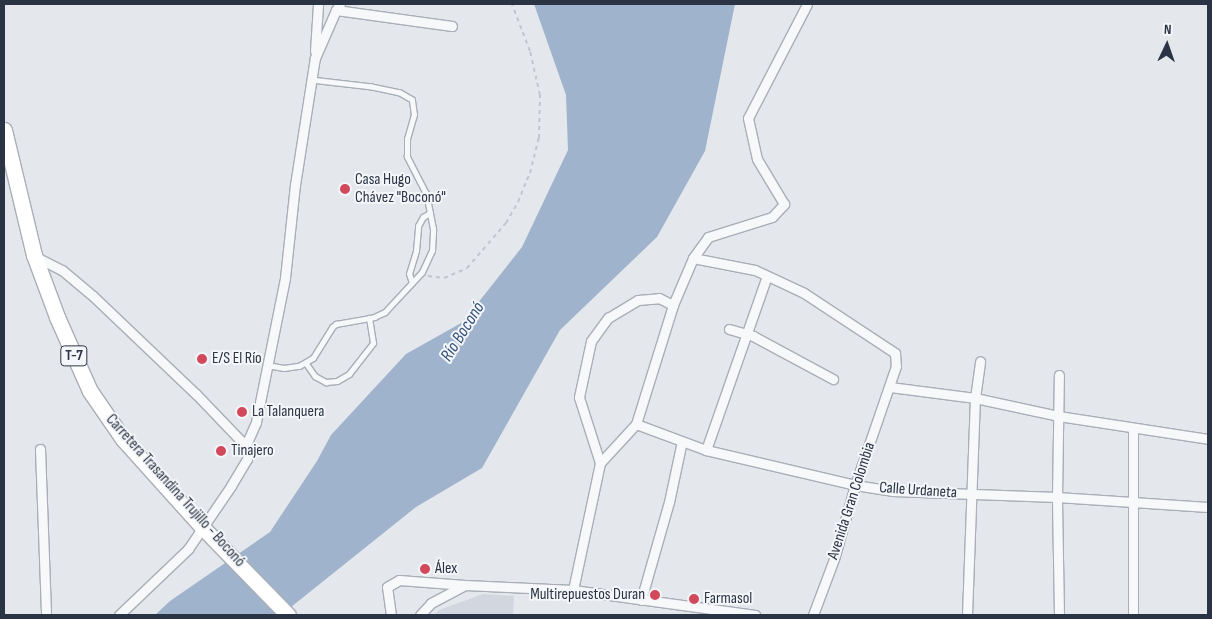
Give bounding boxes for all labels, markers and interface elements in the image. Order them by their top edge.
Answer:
north arrow [1142,20,1192,70]
text: N [1164,21,1172,38]
place label: Casa Hugo Chávez "Boconó" [355,170,446,208]
marker: Casa Hugo Chávez "Boconó" [339,183,351,195]
water label: Río Boconó [436,298,490,366]
road number: T-7 [60,344,88,368]
place label: E/S El Río [212,349,262,369]
marker: E/S El Río [196,353,208,365]
place label: La Talanquera [252,402,324,422]
marker: La Talanquera [236,406,248,418]
street label: Carretera Trasandina Trujillo - Boconó [101,411,249,571]
street label: Avenida Gran Colombia [824,440,880,562]
place label: Tinajero [231,441,274,461]
marker: Tinajero [215,445,227,457]
street label: Calle Urdaneta [878,479,958,503]
place label: Álex [435,559,457,579]
marker: Álex [419,563,431,575]
place label: Multirepuestos Duran [530,585,645,605]
marker: Multirepuestos Duran [649,589,661,601]
place label: Farmasol [704,589,752,609]
marker: Farmasol [688,593,700,605]

